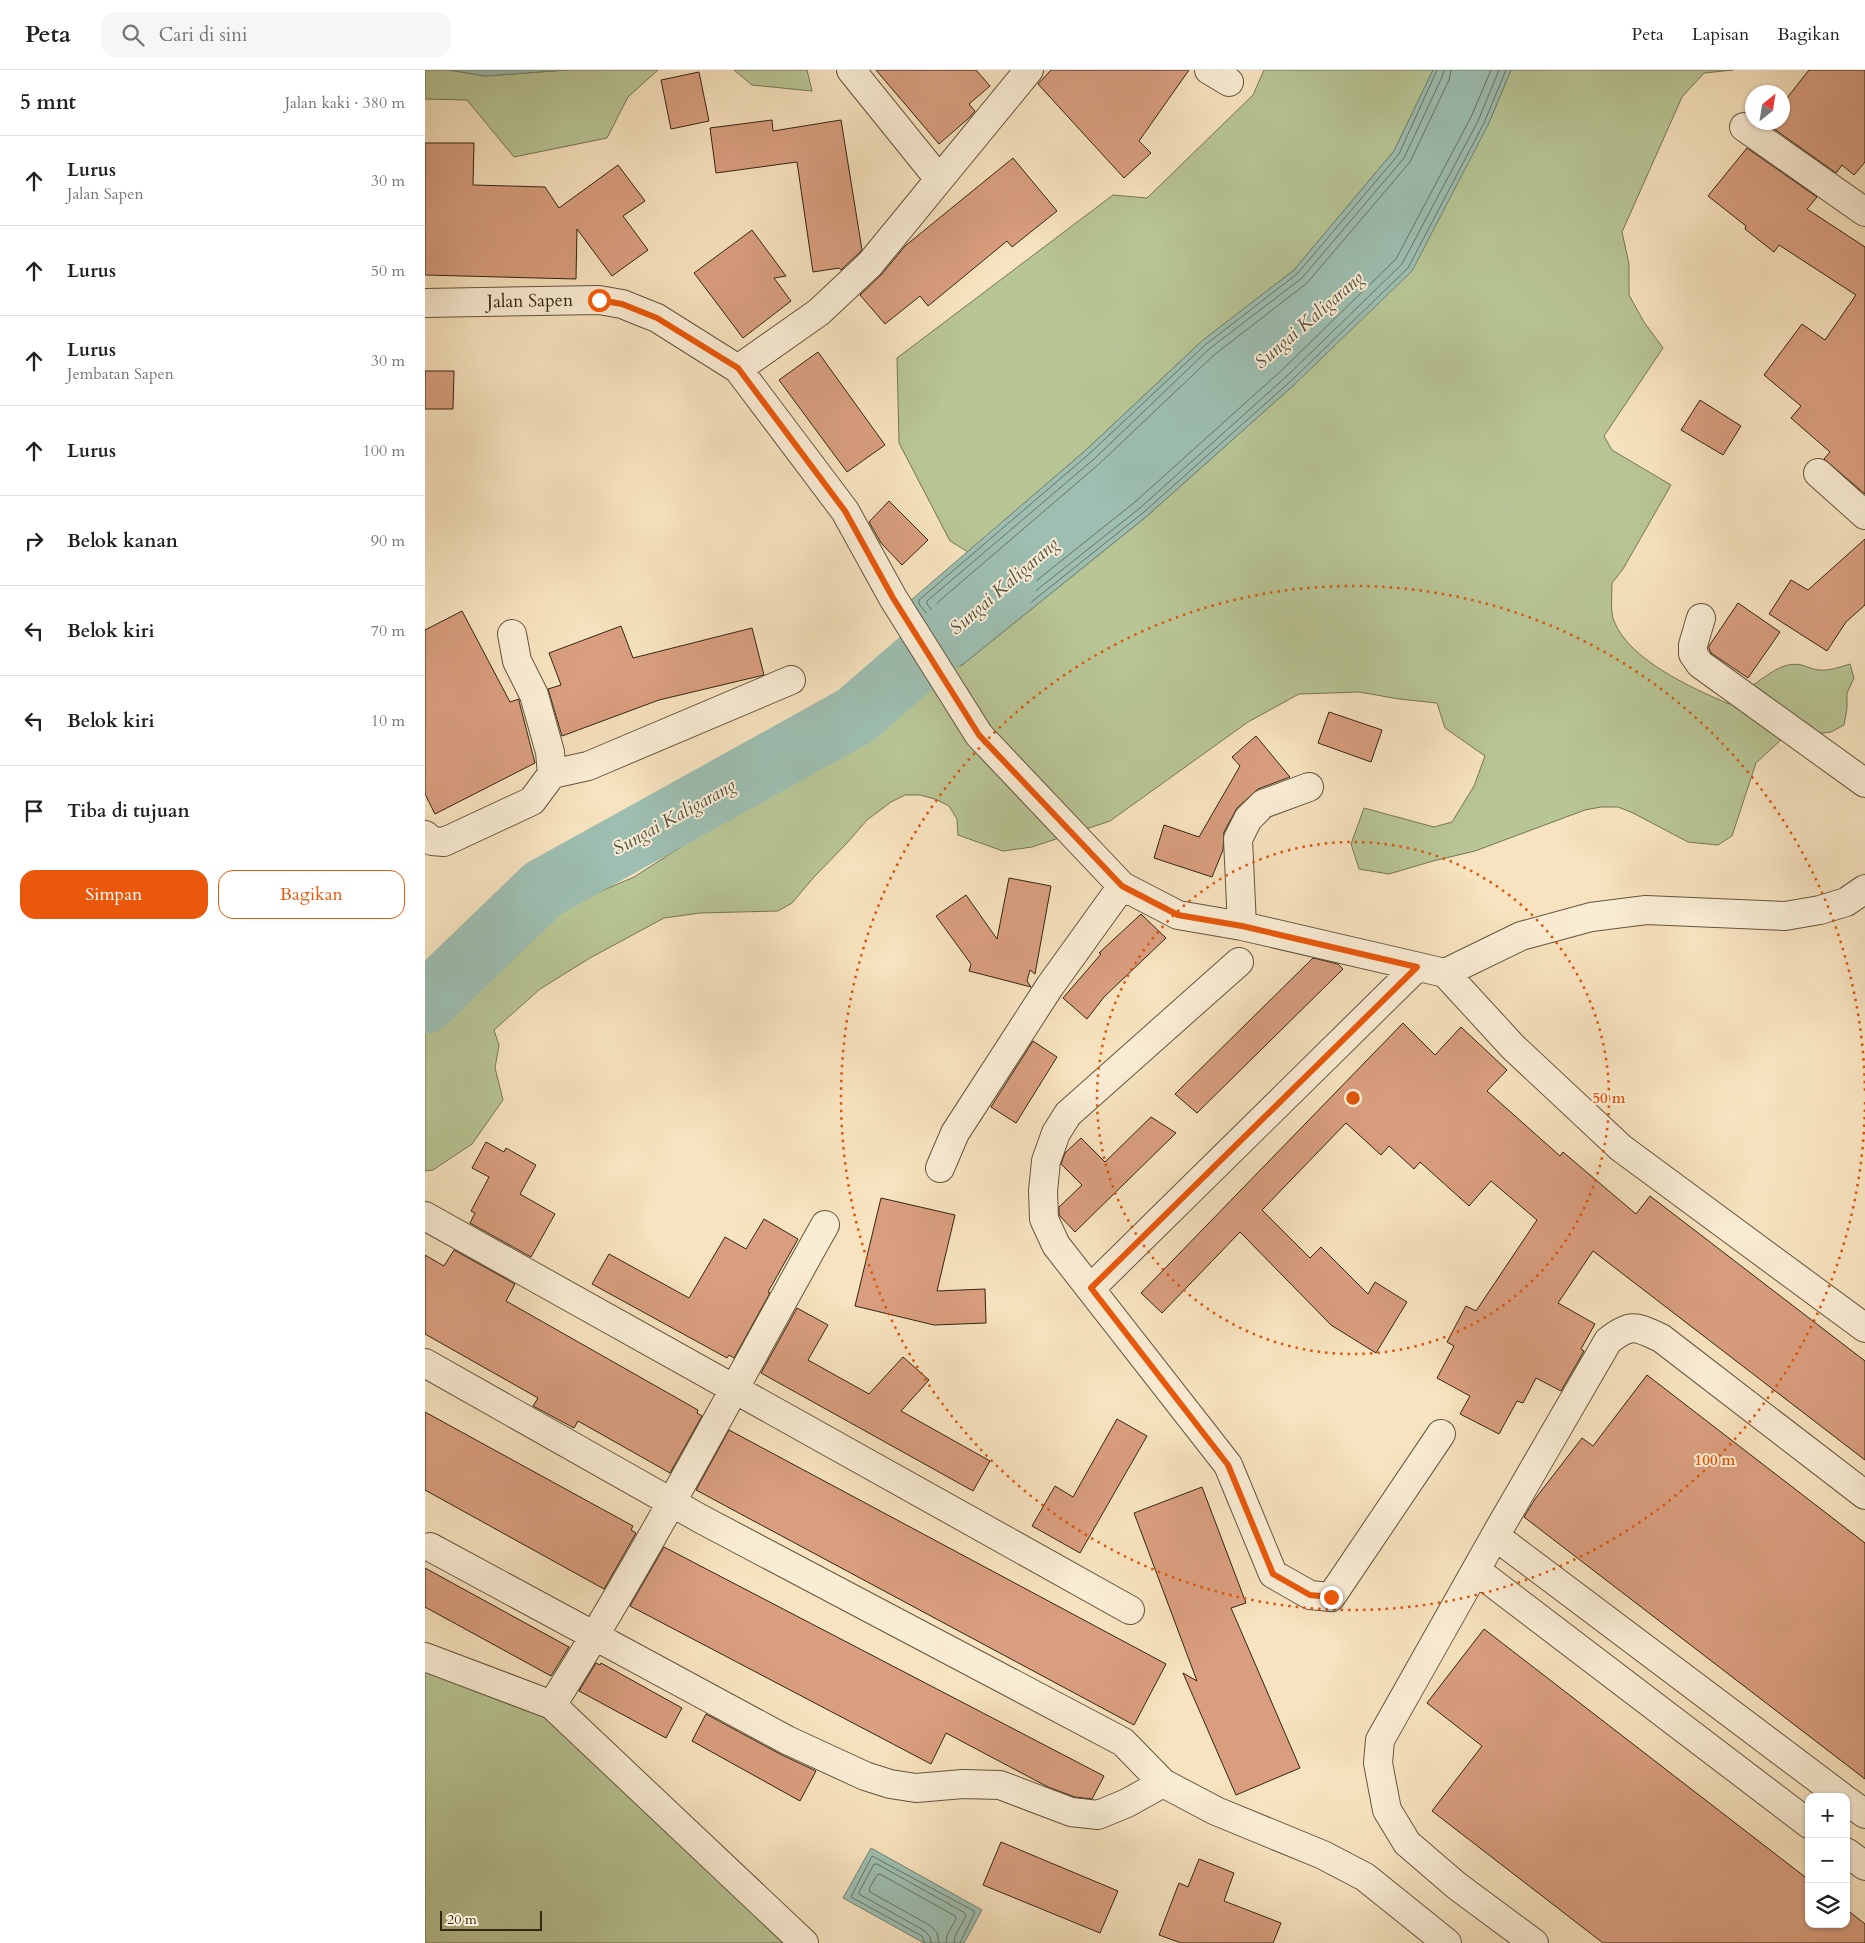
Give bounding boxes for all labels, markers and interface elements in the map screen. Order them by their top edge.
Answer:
search box [101,12,451,57]
text: Peta [25,18,71,51]
icon: search [119,21,147,49]
text: Cari di sini [159,22,247,48]
text: Peta [1632,22,1664,47]
text: Lapisan [1692,22,1749,47]
text: Bagikan [1777,22,1840,47]
north arrow [1745,85,1790,130]
text: 5 mnt [20,88,76,117]
text: Jalan kaki · 380 m [285,92,405,114]
text: Lurus [67,157,116,183]
icon: ahead [20,167,48,195]
text: 30 m [371,170,405,192]
text: Jalan Sapen [67,183,144,205]
icon: ahead [20,257,48,285]
text: Lurus [67,258,116,284]
text: 50 m [371,260,405,282]
water label: Sungai Kaligarang [1249,265,1370,375]
street label: Jalan Sapen [484,288,574,314]
route start [588,289,611,312]
text: Lurus [67,337,116,363]
icon: ahead [20,347,48,375]
text: 30 m [371,350,405,372]
text: Jembatan Sapen [67,363,174,385]
icon: ahead [20,437,48,465]
text: Lurus [67,438,116,464]
text: 100 m [363,440,405,462]
icon: right [20,527,48,555]
text: Belok kanan [67,528,178,554]
text: 90 m [371,530,405,552]
water label: Sungai Kaligarang [944,531,1065,641]
icon: left [20,617,48,645]
text: Belok kiri [67,618,154,644]
text: 70 m [371,620,405,642]
icon: left [20,707,48,735]
text: Belok kiri [67,708,154,734]
text: 10 m [371,710,405,732]
water label: Sungai Kaligarang [608,772,741,862]
icon: arrive [20,797,48,825]
text: Tiba di tujuan [67,798,190,824]
button: Simpan [20,870,208,919]
button: Bagikan [218,870,405,919]
text: 50 m [1592,1088,1626,1108]
centre of rings [1344,1089,1362,1107]
text: 100 m [1695,1450,1736,1470]
route end [1320,1586,1343,1609]
map controls [1805,1793,1850,1928]
button: + [1805,1793,1850,1838]
button: − [1805,1838,1850,1883]
button: layers [1805,1883,1850,1928]
scale bar [440,1908,543,1931]
text: 20 m [447,1910,477,1929]

